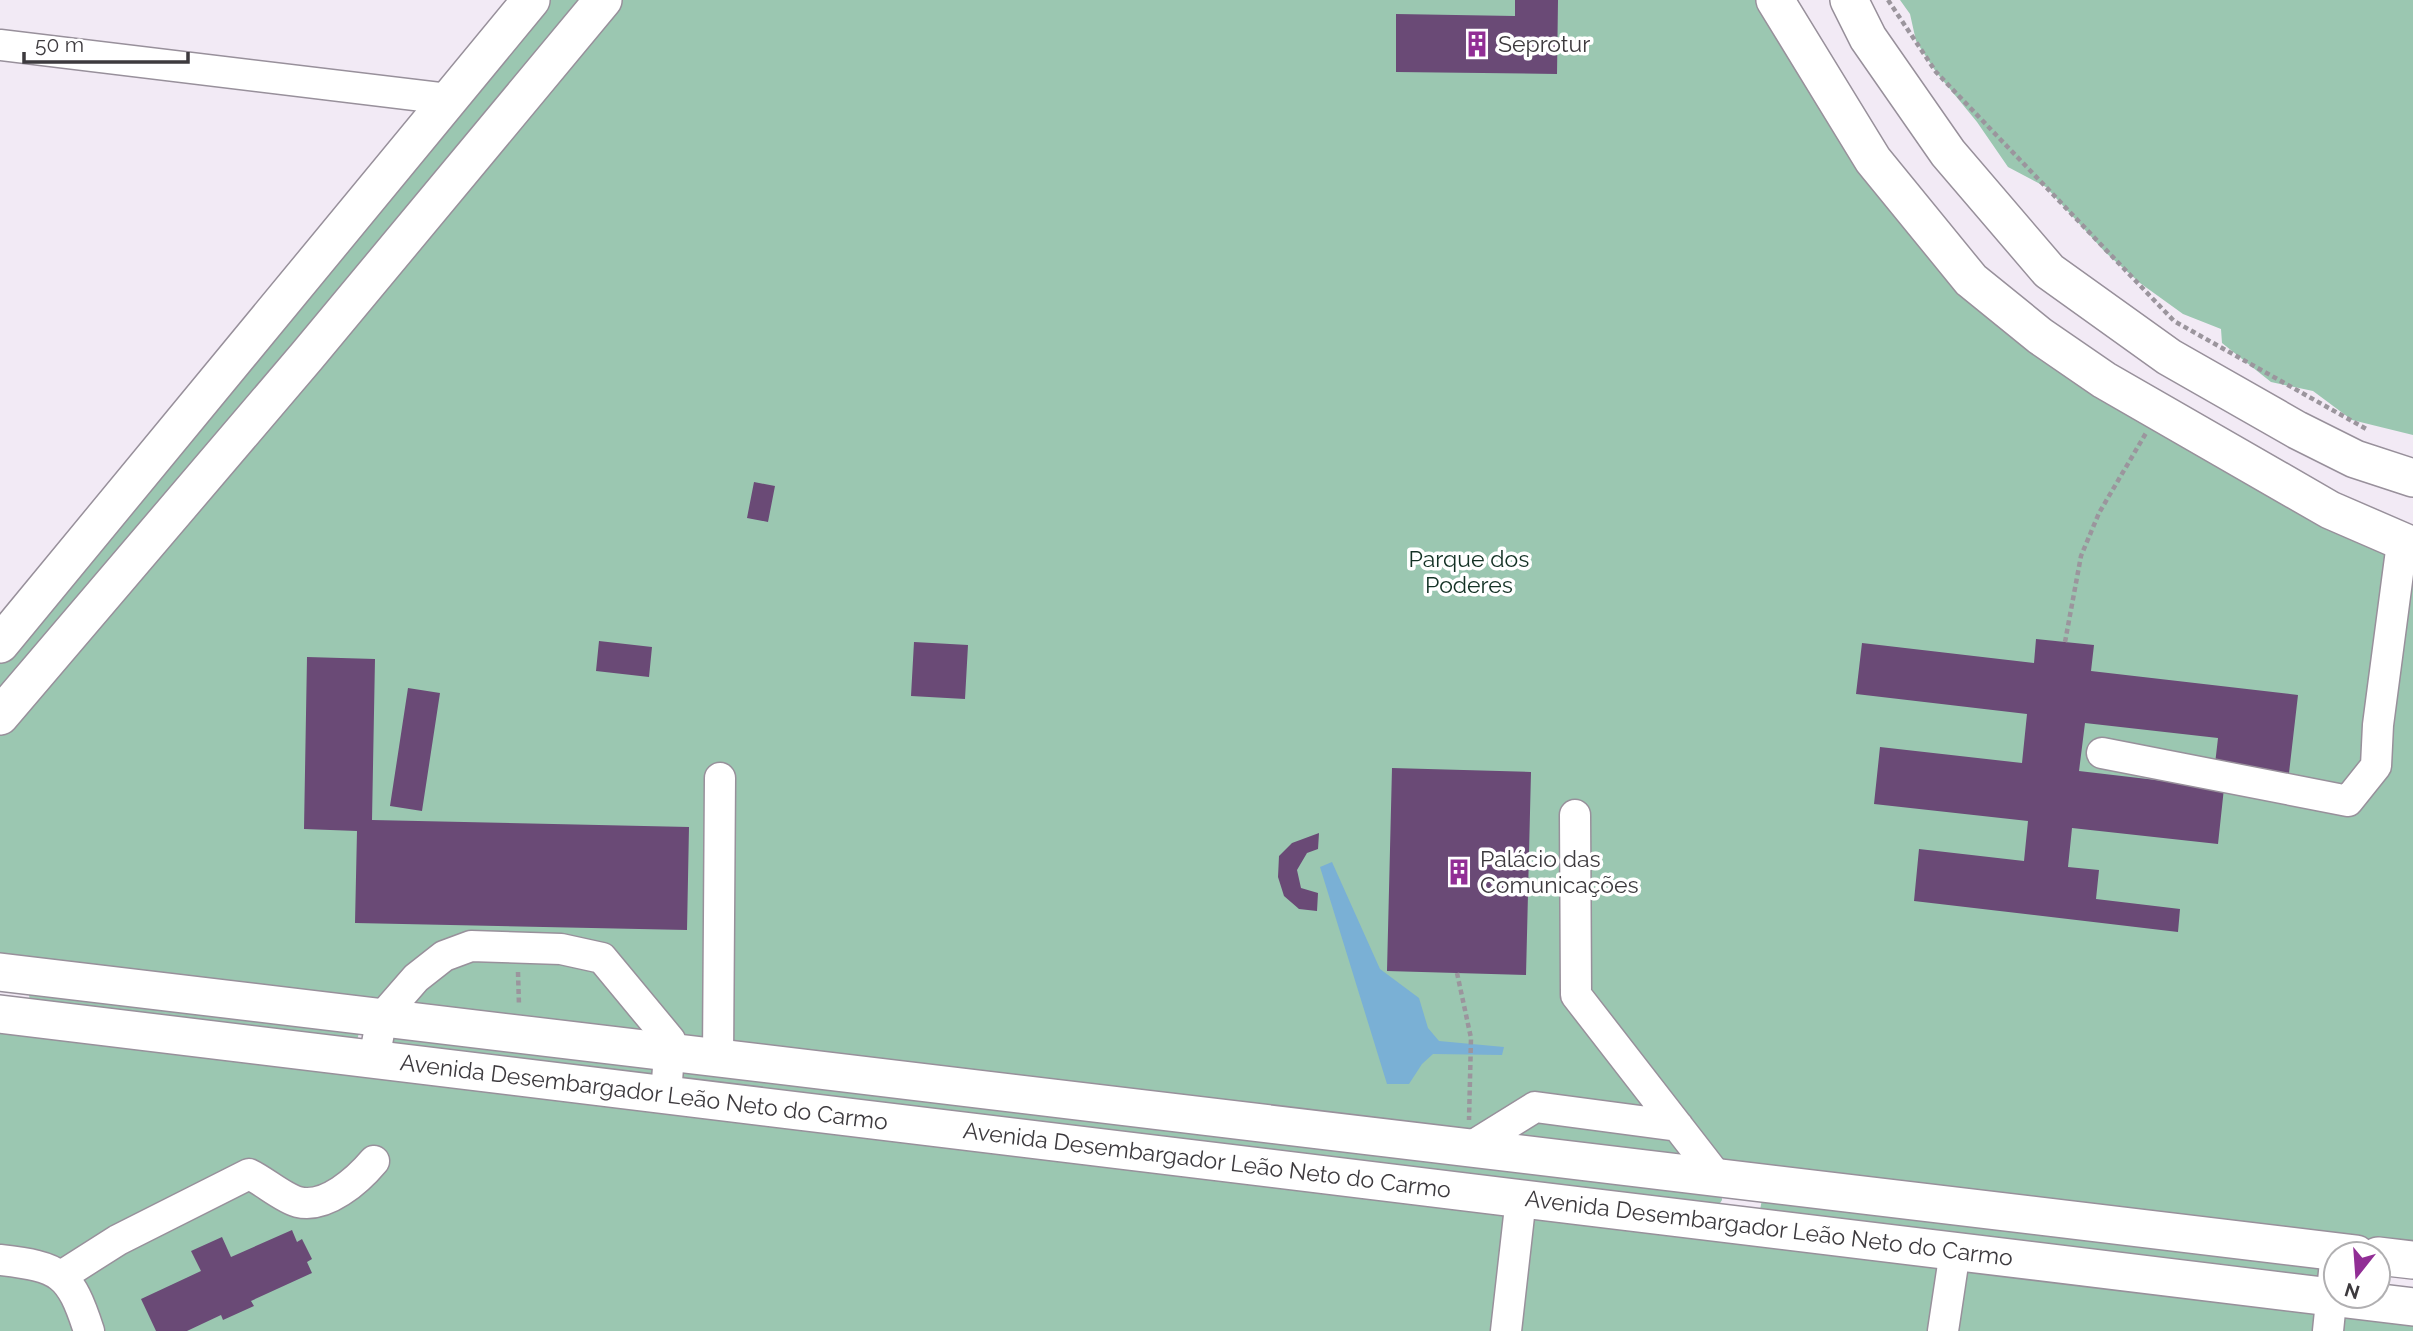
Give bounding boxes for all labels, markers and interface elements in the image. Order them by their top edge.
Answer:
scale bar [24,21,189,65]
building icon: Seprotur [1462,29,1492,59]
place label: Seprotur [1498,30,1590,57]
text: 50 m [35,32,84,57]
park label: Parque dos Poderes [1409,545,1529,598]
place label: Palácio das Comunicações [1480,845,1639,898]
building icon: Palácio das Comunicações [1444,857,1474,887]
street label: Avenida Desembargador Leão Neto do Carmo [399,1048,890,1135]
street label: Avenida Desembargador Leão Neto do Carmo [962,1116,1453,1203]
street label: Avenida Desembargador Leão Neto do Carmo [1524,1184,2015,1271]
north arrow [2322,1240,2392,1310]
text: N [2342,1279,2362,1304]

